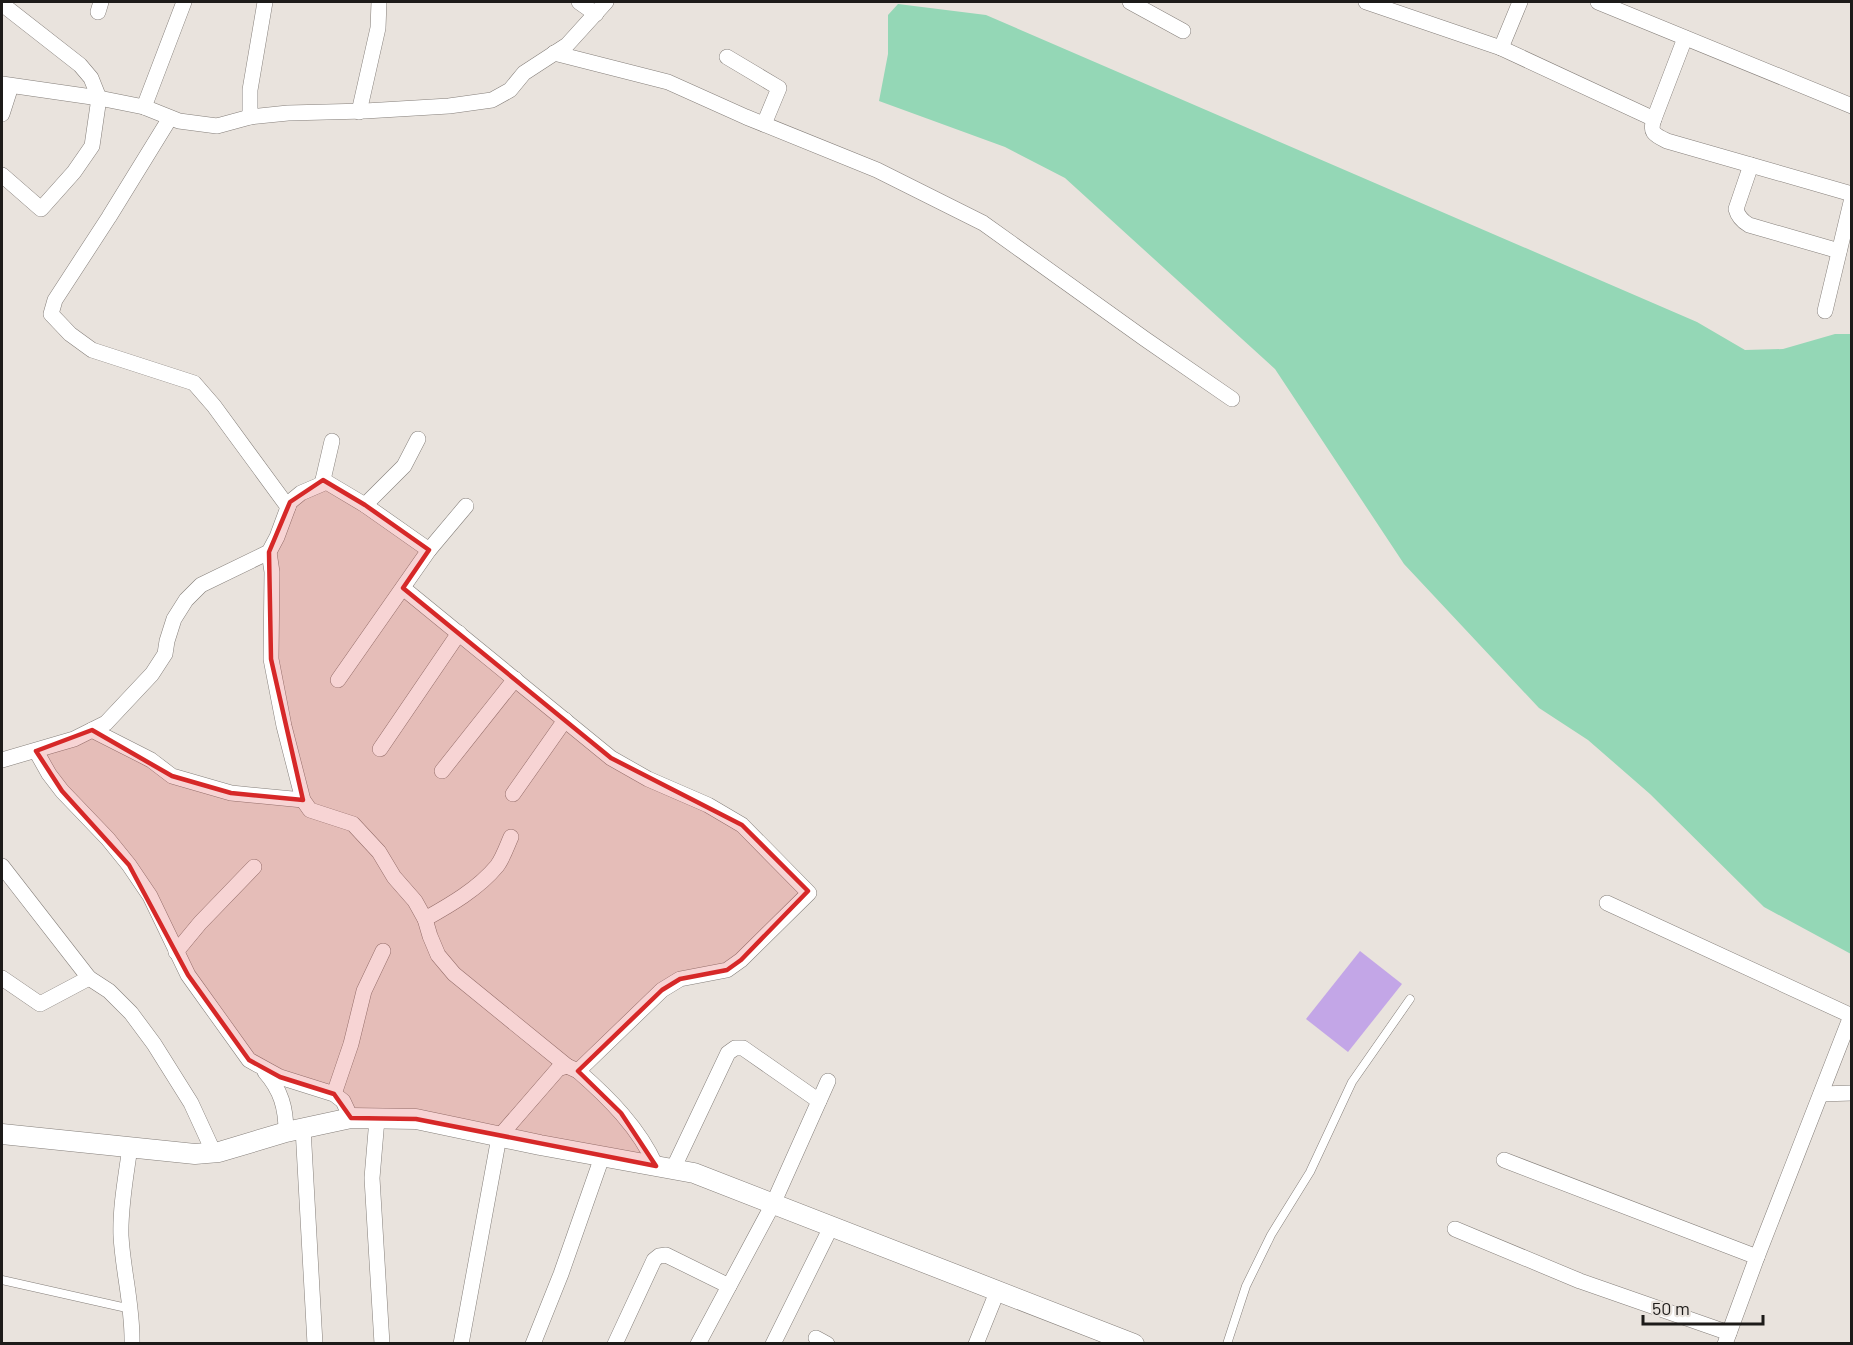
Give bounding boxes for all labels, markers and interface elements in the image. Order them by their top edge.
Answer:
scale bar [1643,1288,1763,1326]
text: 50 m [1652,1297,1690,1319]

